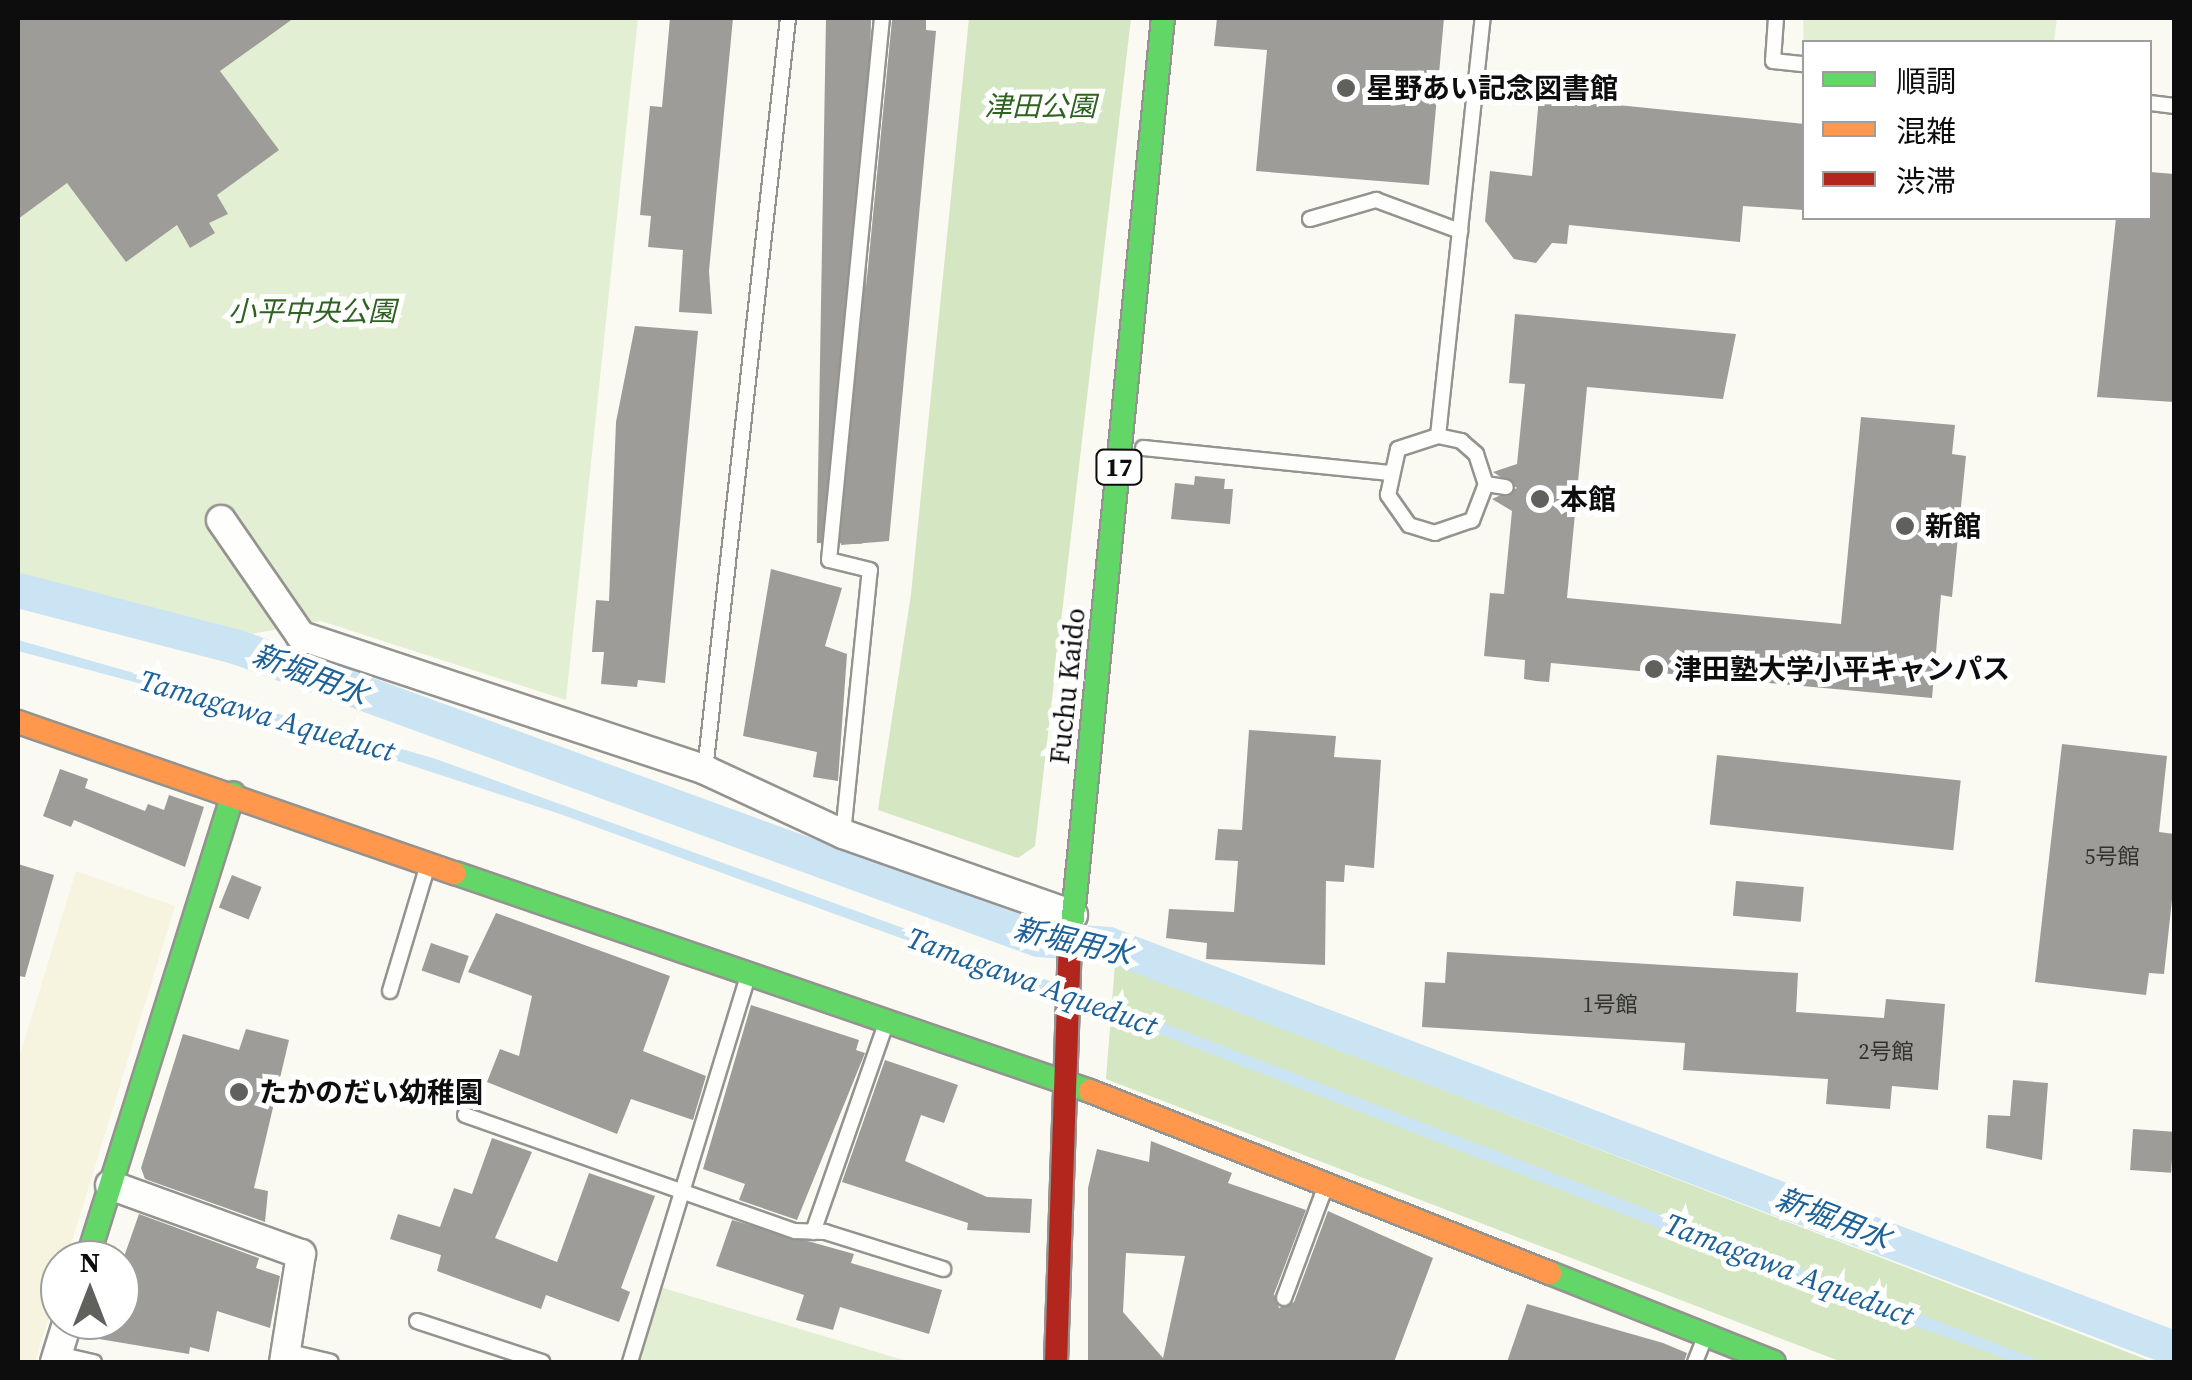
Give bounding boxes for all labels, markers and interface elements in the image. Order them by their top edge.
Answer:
legend [1802,40,2152,220]
text: 順調 [1896,61,1956,102]
place label: 星野あい記念図書館 [1366,71,1618,105]
marker: 星野あい記念図書館 [1335,77,1357,99]
park label: 津田公園 [984,89,1096,123]
text: 混雑 [1896,111,1956,152]
text: 渋滞 [1896,161,1956,202]
park label: 小平中央公園 [228,294,396,328]
road number: 17 [1094,447,1144,487]
place label: 本館 [1560,482,1616,516]
marker: 本館 [1529,488,1551,510]
place label: 新館 [1925,509,1981,543]
marker: 新館 [1894,515,1916,537]
street label: Fuchu Kaido [1042,606,1092,766]
water label: 新堀用水 [248,637,372,713]
place label: 津田塾大学小平キャンパス [1674,652,2010,686]
marker: 津田塾大学小平キャンパス [1643,658,1665,680]
water label: Tamagawa Aqueduct [135,662,399,770]
house number: 5号館 [2085,844,2139,870]
water label: 新堀用水 [1010,911,1136,973]
water label: Tamagawa Aqueduct [902,920,1162,1044]
house number: 1号館 [1583,992,1637,1018]
house number: 2号館 [1859,1039,1913,1065]
place label: たかのだい幼稚園 [259,1075,483,1109]
marker: たかのだい幼稚園 [228,1081,250,1103]
water label: 新堀用水 [1771,1181,1895,1257]
water label: Tamagawa Aqueduct [1659,1206,1919,1334]
north arrow [40,1240,140,1340]
text: N [80,1243,100,1281]

